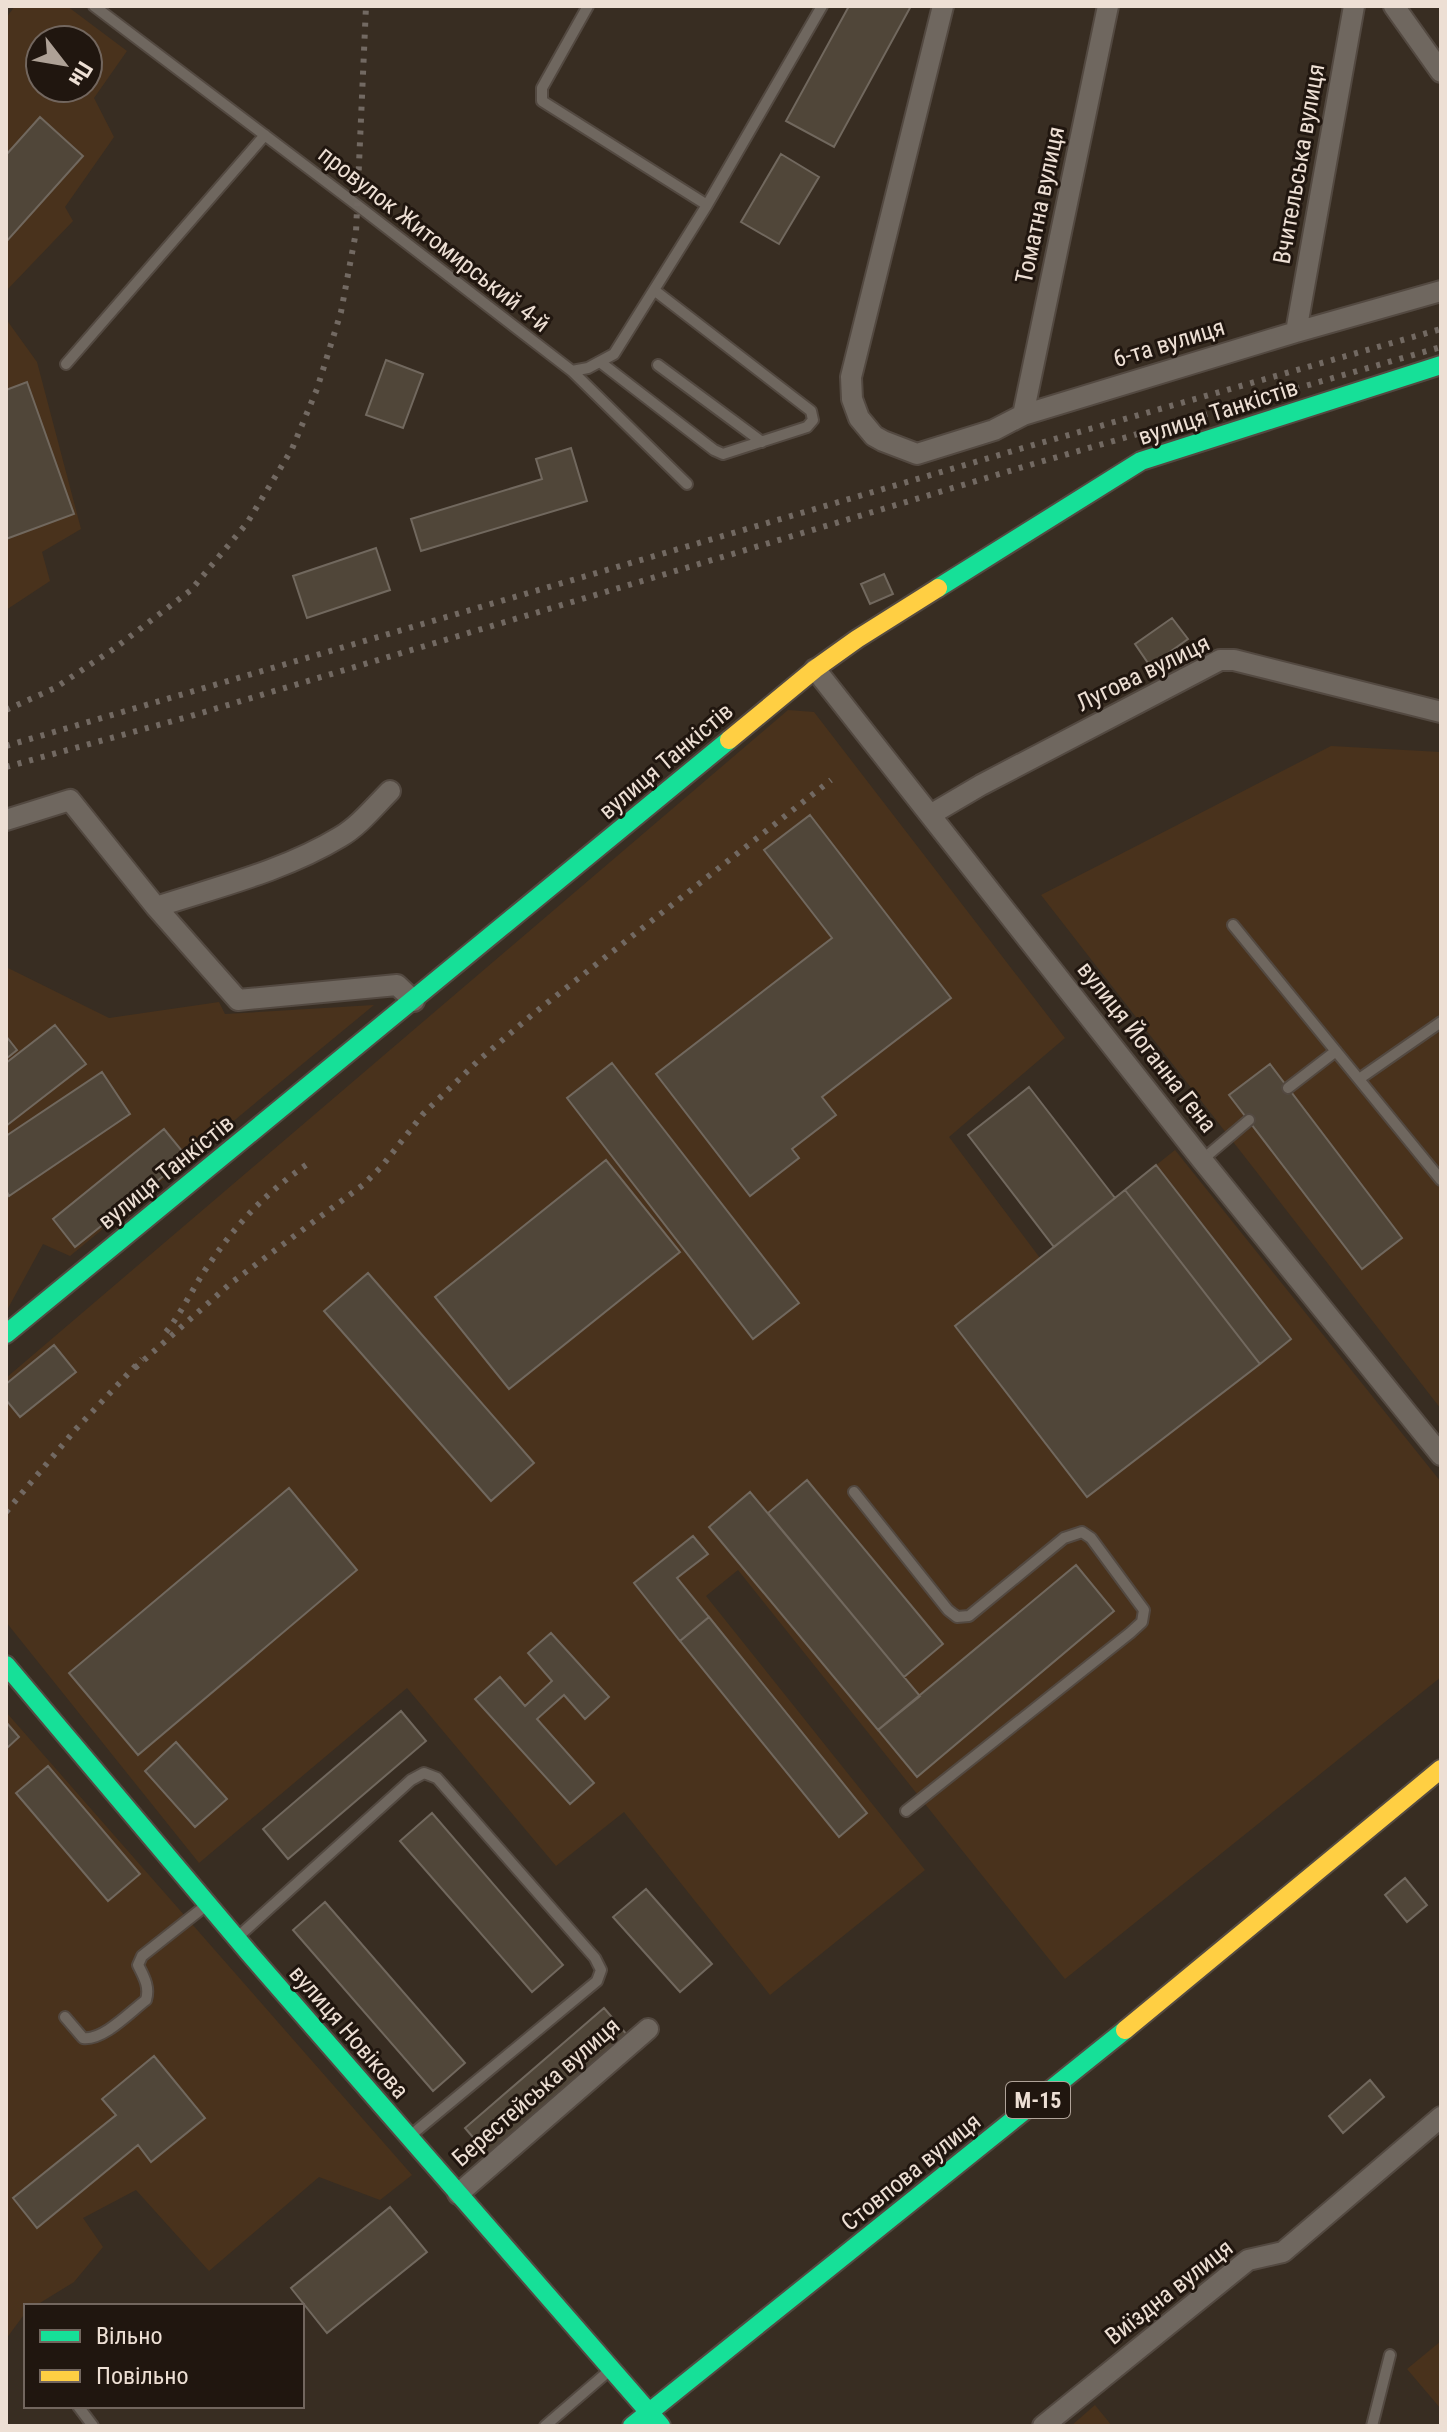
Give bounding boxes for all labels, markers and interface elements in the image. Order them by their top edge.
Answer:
north arrow [24,24,104,104]
text: Пн [64,57,98,91]
street label: Вчительська вулиця [1268,62,1330,266]
street label: Томатна вулиця [1010,124,1070,286]
street label: провулок Житомирський 4-й [313,140,555,338]
street label: 6-та вулиця [1110,313,1228,373]
street label: вулиця Танкістів [1135,373,1301,451]
street label: Лугова вулиця [1072,629,1214,717]
street label: вулиця Танкістів [593,697,739,825]
street label: вулиця Йоганна Гена [1072,956,1222,1138]
street label: вулиця Танкістів [93,1109,239,1235]
street label: вулиця Новікова [284,1960,414,2104]
street label: Берестейська вулиця [447,2012,625,2172]
road number: М-15 [1006,2082,1070,2118]
street label: Стовпова вулиця [836,2107,986,2237]
street label: Виїздна вулиця [1100,2234,1238,2350]
legend [24,2304,304,2408]
text: Вільно [96,2322,163,2350]
text: Повільно [96,2362,189,2390]

